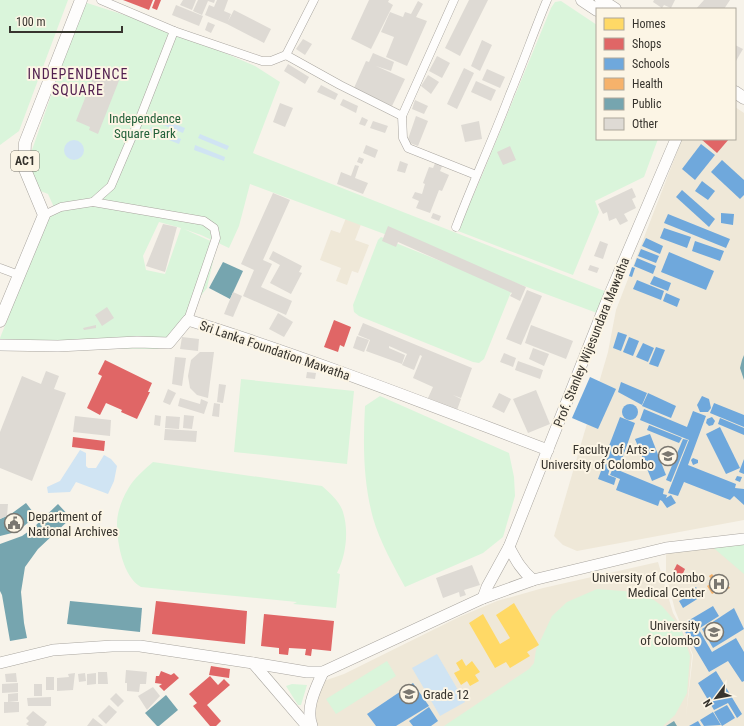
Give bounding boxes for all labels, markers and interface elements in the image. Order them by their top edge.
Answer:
scale bar [10,8,122,34]
legend [596,8,736,140]
text: 100 m [16,15,46,29]
text: Homes [632,17,666,31]
text: Shops [632,37,661,51]
text: Schools [632,57,670,71]
district label: INDEPENDENCE SQUARE [27,66,129,98]
text: Health [632,77,663,91]
text: Public [632,97,662,111]
park label: Independence Square Park [109,111,181,141]
text: Other [632,117,658,131]
road number: AC1 [11,151,39,171]
street label: Prof. Stanley Wijesundara Mawatha [550,255,632,429]
street label: Sri Lanka Foundation Mawatha [198,318,352,383]
place label: Faculty of Arts - University of Colombo [541,442,654,472]
school or university icon: Faculty of Arts - University of Colombo [657,445,679,467]
place label: Department of National Archives [28,509,118,539]
public building icon: Department of National Archives [3,512,25,534]
place label: University of Colombo Medical Center [592,570,705,600]
hospital icon: University of Colombo Medical Center [708,573,730,595]
place label: University of Colombo [640,618,701,648]
school or university icon: University of Colombo [703,621,725,643]
north arrow [696,678,736,718]
school or university icon: Grade 12 [398,683,420,705]
place label: Grade 12 [423,687,469,702]
text: N [701,697,715,709]

